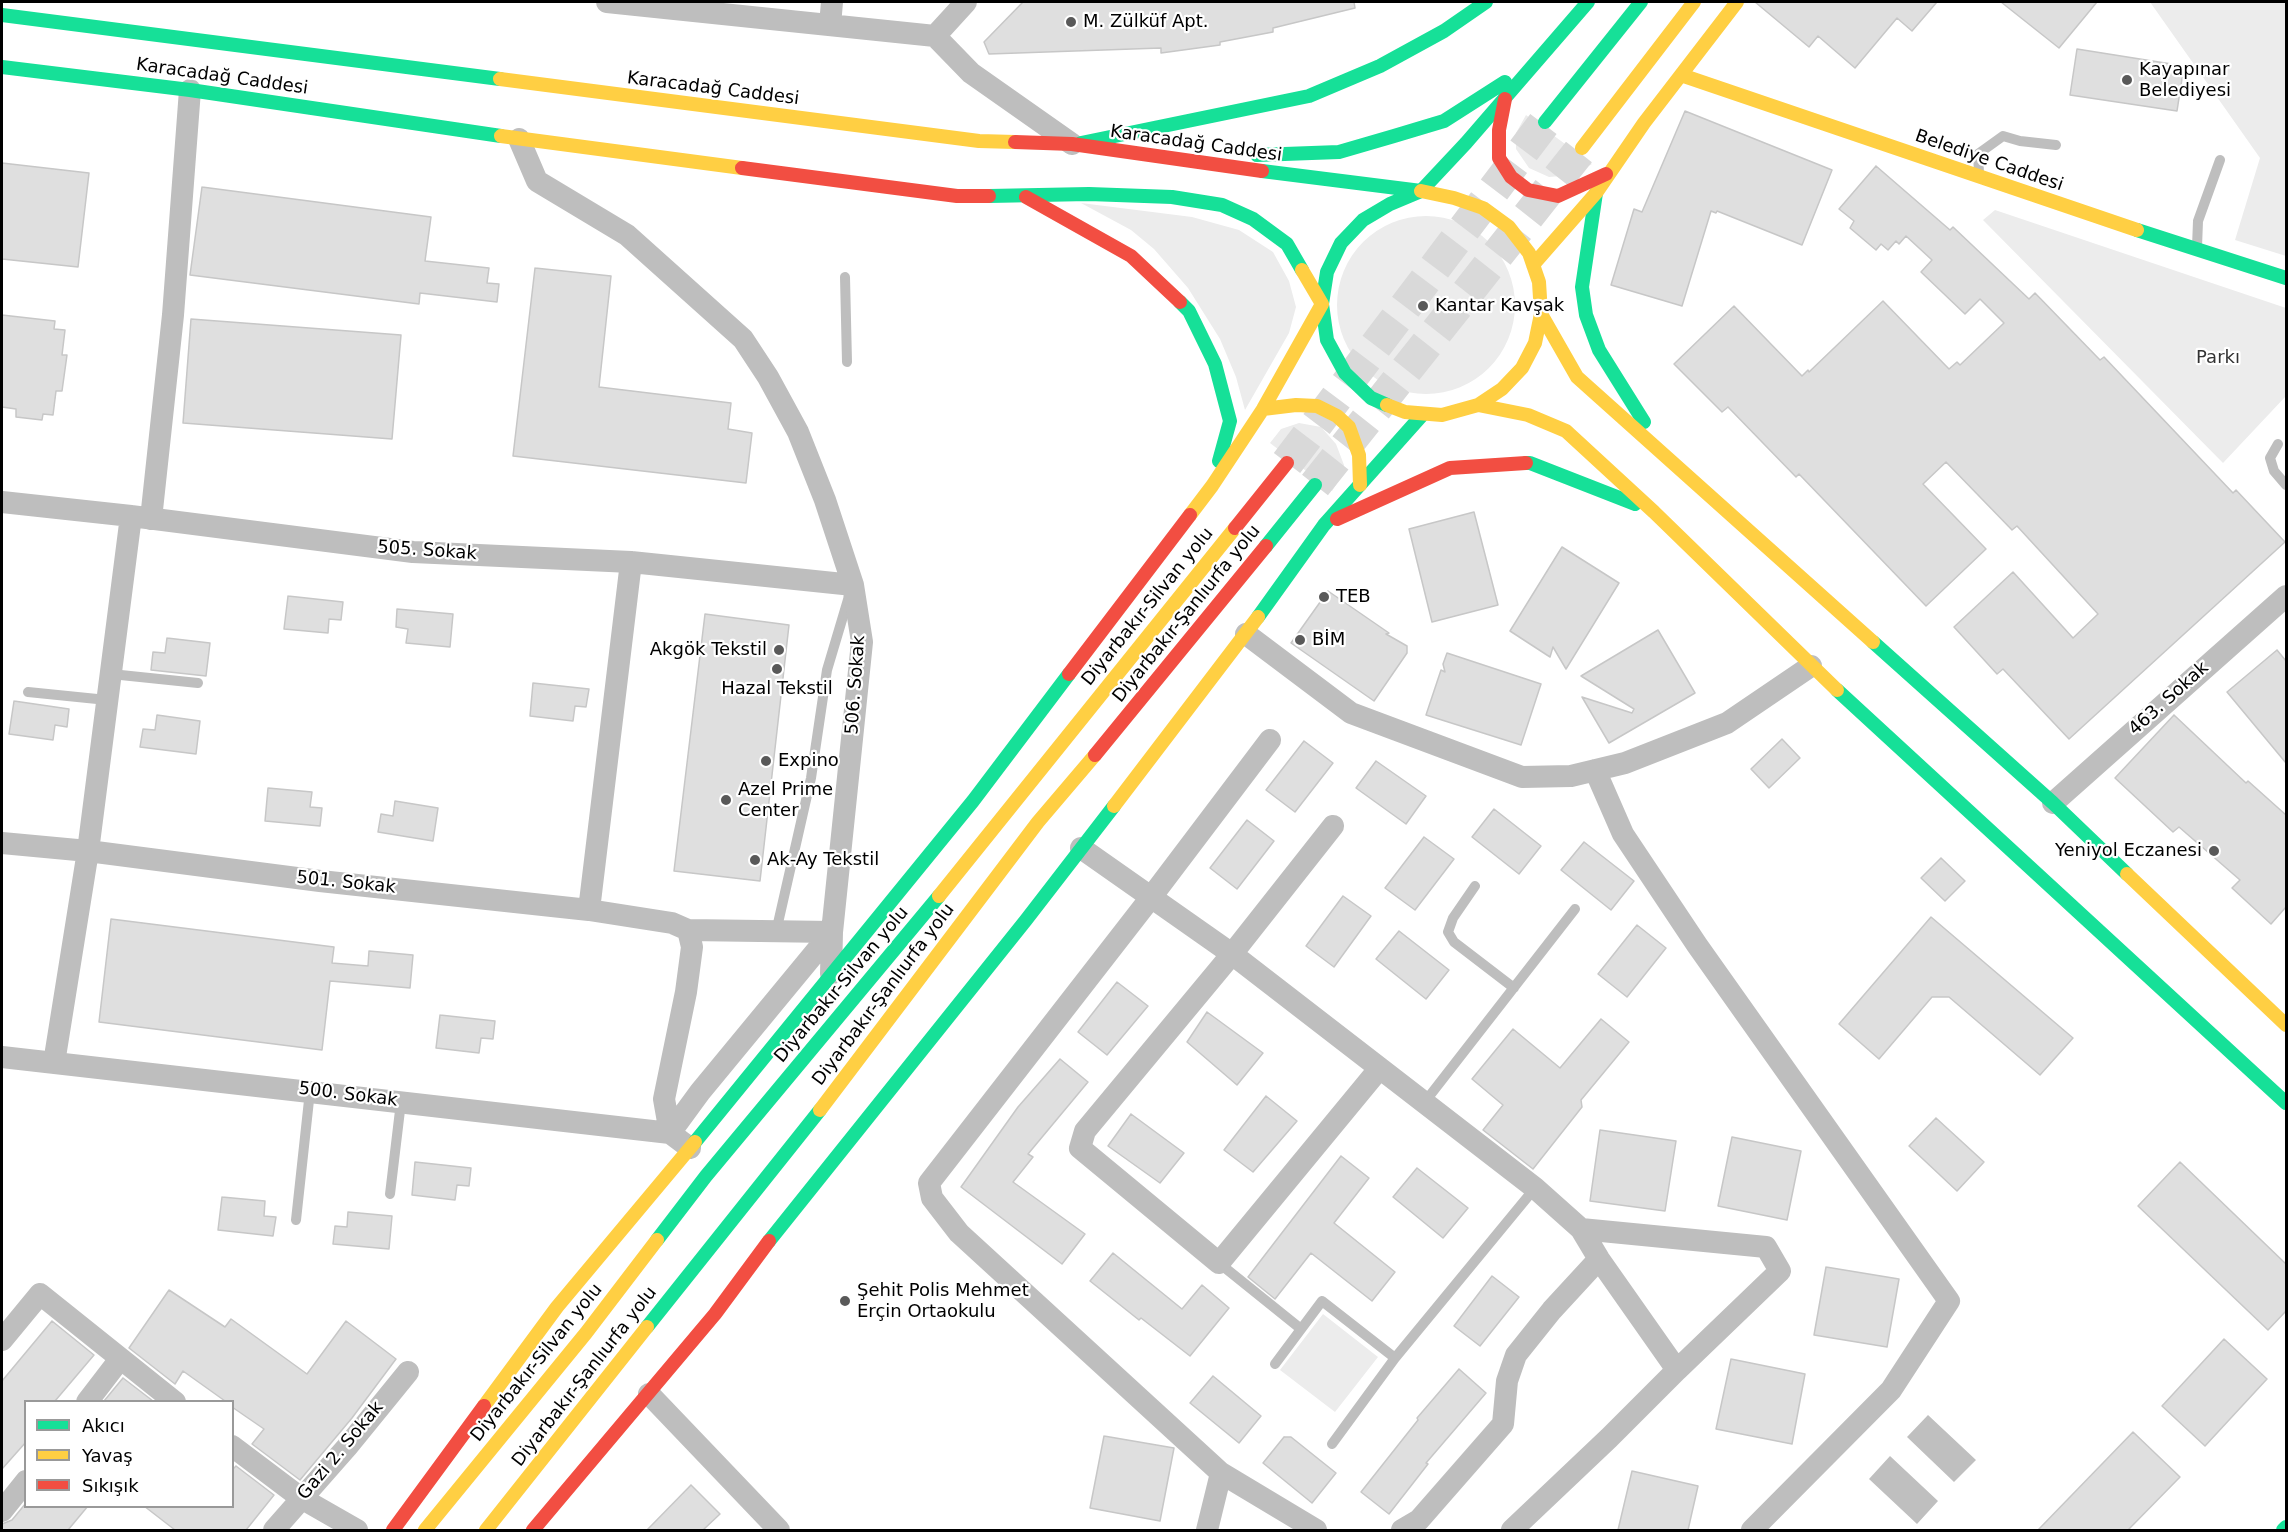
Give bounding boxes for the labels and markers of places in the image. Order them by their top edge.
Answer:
place label: M. Zülküf Apt. [1083,11,1209,33]
marker: M. Zülküf Apt. [1064,15,1078,29]
place label: Kayapınar Belediyesi [2139,59,2231,101]
marker: Kayapınar Belediyesi [2120,73,2134,87]
place label: Kantar Kavşak [1435,295,1564,317]
marker: Kantar Kavşak [1416,299,1430,313]
place label: TEB [1336,586,1371,608]
marker: TEB [1317,590,1331,604]
place label: BİM [1312,629,1345,651]
marker: BİM [1293,633,1307,647]
place label: Akgök Tekstil [650,639,767,661]
marker: Akgök Tekstil [772,643,786,657]
marker: Hazal Tekstil [770,662,784,676]
place label: Hazal Tekstil [721,678,833,700]
place label: Expino [778,750,839,772]
marker: Expino [759,754,773,768]
place label: Azel Prime Center [738,779,833,822]
marker: Azel Prime Center [719,793,733,807]
place label: Yeniyol Eczanesi [2055,840,2202,862]
marker: Yeniyol Eczanesi [2207,844,2221,858]
place label: Ak-Ay Tekstil [767,849,879,871]
marker: Ak-Ay Tekstil [748,853,762,867]
place label: Şehit Polis Mehmet Erçin Ortaokulu [857,1280,1029,1322]
marker: Şehit Polis Mehmet Erçin Ortaokulu [838,1294,852,1308]

